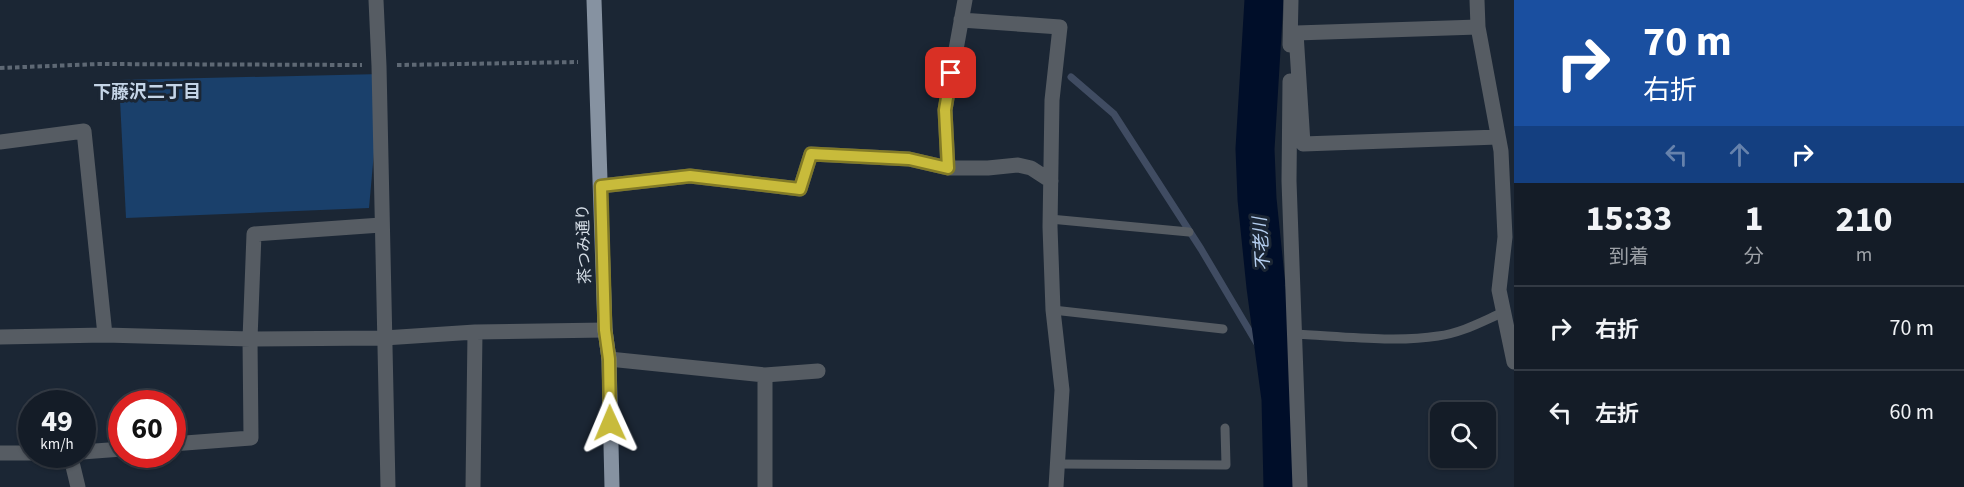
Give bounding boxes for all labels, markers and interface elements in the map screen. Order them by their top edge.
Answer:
text: 70 m [1643,12,1732,72]
icon: right [1544,24,1622,102]
pin [925,47,976,98]
icon: arrive [934,56,967,89]
text: 右折 [1643,71,1697,110]
district label: 下藤沢二丁目 [93,80,201,105]
icon: left [1660,138,1693,171]
icon: ahead [1723,138,1756,171]
icon: right [1786,138,1819,171]
text: 15:33 [1586,193,1672,244]
text: 1 [1744,193,1763,244]
text: 210 [1835,194,1892,245]
street label: 茶つみ通り [572,204,596,284]
water label: 不老川 [1248,214,1276,272]
text: m [1856,241,1872,269]
text: 到着 [1609,243,1649,271]
text: 分 [1744,243,1764,271]
icon: right [1544,312,1577,345]
text: 70 m [1889,312,1934,344]
text: 右折 [1595,314,1639,346]
speed limit sign: 60 [108,390,186,468]
position arrow [578,391,642,455]
icon: left [1544,396,1577,429]
text: 60 m [1889,396,1934,428]
text: 左折 [1595,398,1639,430]
text: 49 [41,400,73,443]
map controls [1430,402,1496,468]
button: search [1430,402,1496,468]
text: km/h [40,434,74,455]

